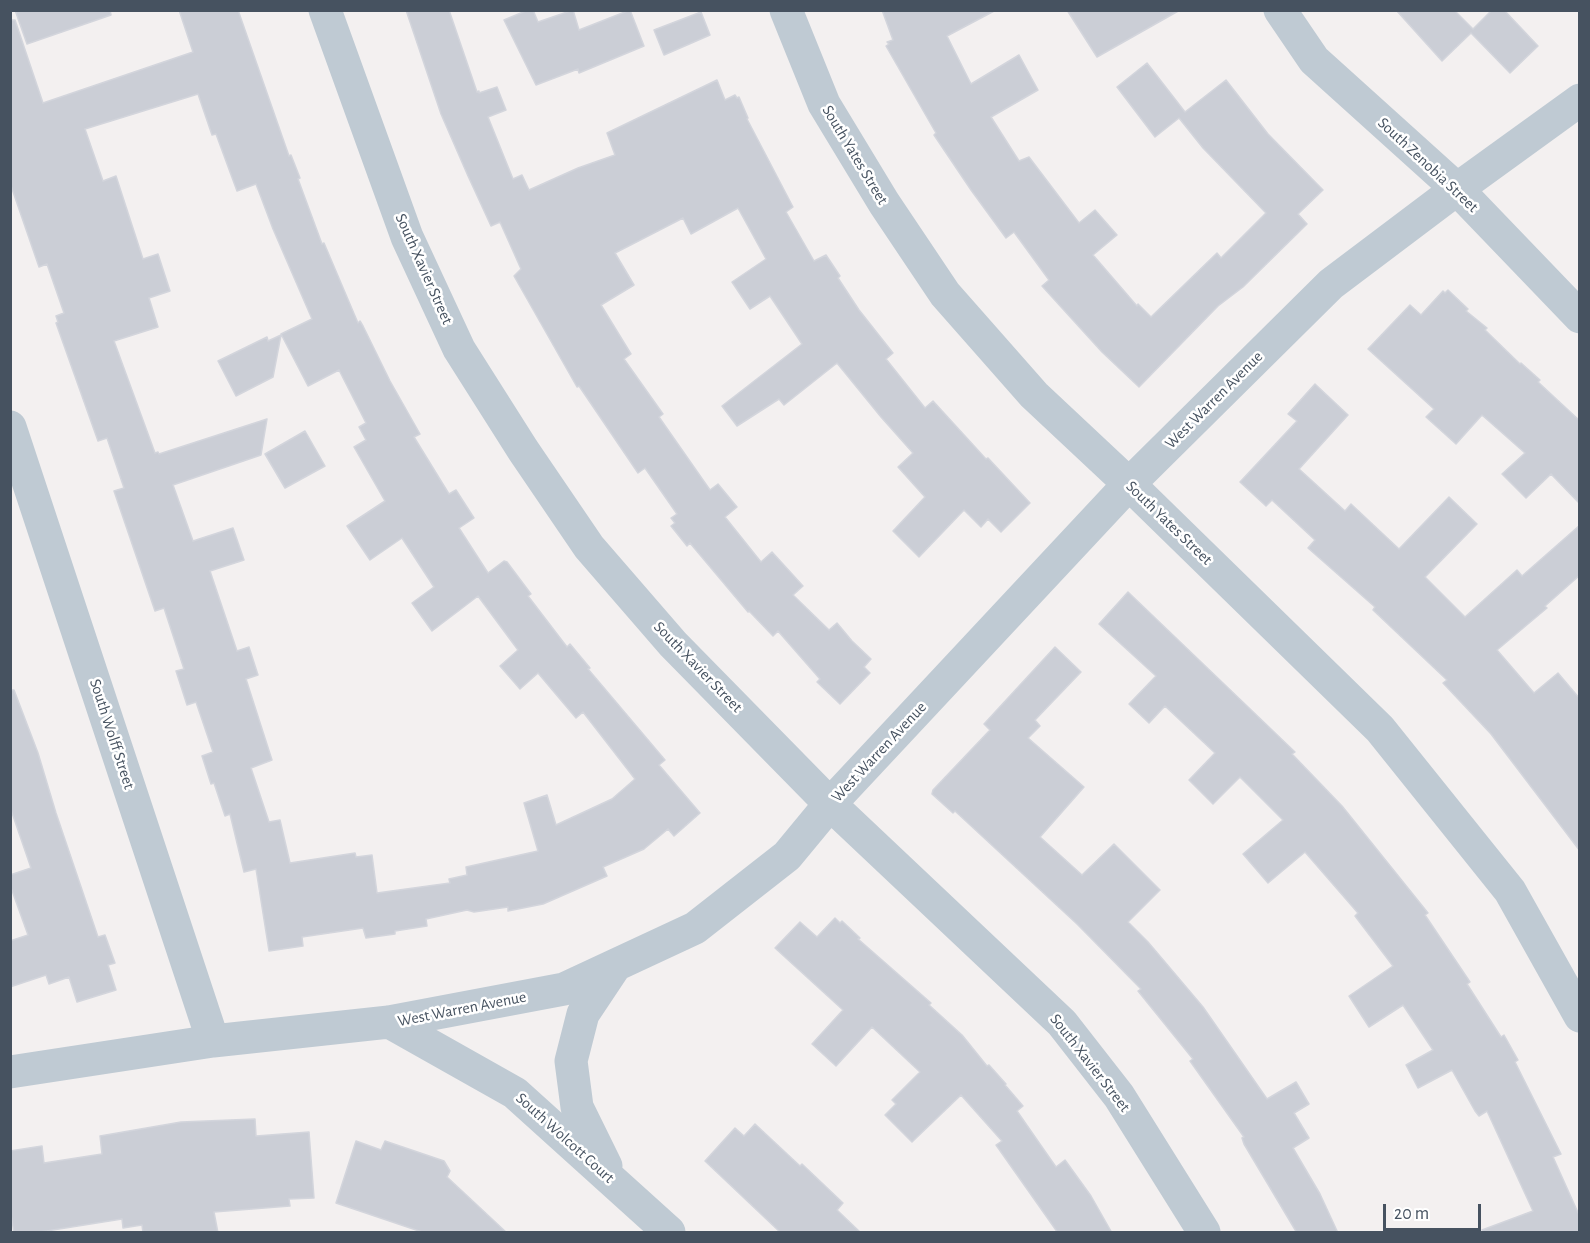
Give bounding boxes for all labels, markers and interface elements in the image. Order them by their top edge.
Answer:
street label: South Yates Street [818,102,892,208]
street label: South Zenobia Street [1374,113,1482,217]
street label: South Xavier Street [391,211,457,327]
street label: West Warren Avenue [1161,347,1267,453]
street label: South Yates Street [1122,477,1216,569]
street label: South Xavier Street [650,617,746,717]
street label: South Wolff Street [85,676,139,792]
street label: West Warren Avenue [827,698,931,806]
street label: West Warren Avenue [396,987,528,1031]
street label: South Xavier Street [1046,1010,1134,1116]
street label: South Wolcott Court [512,1089,618,1187]
scale bar [1386,1192,1484,1230]
text: 20 m [1394,1205,1429,1223]

